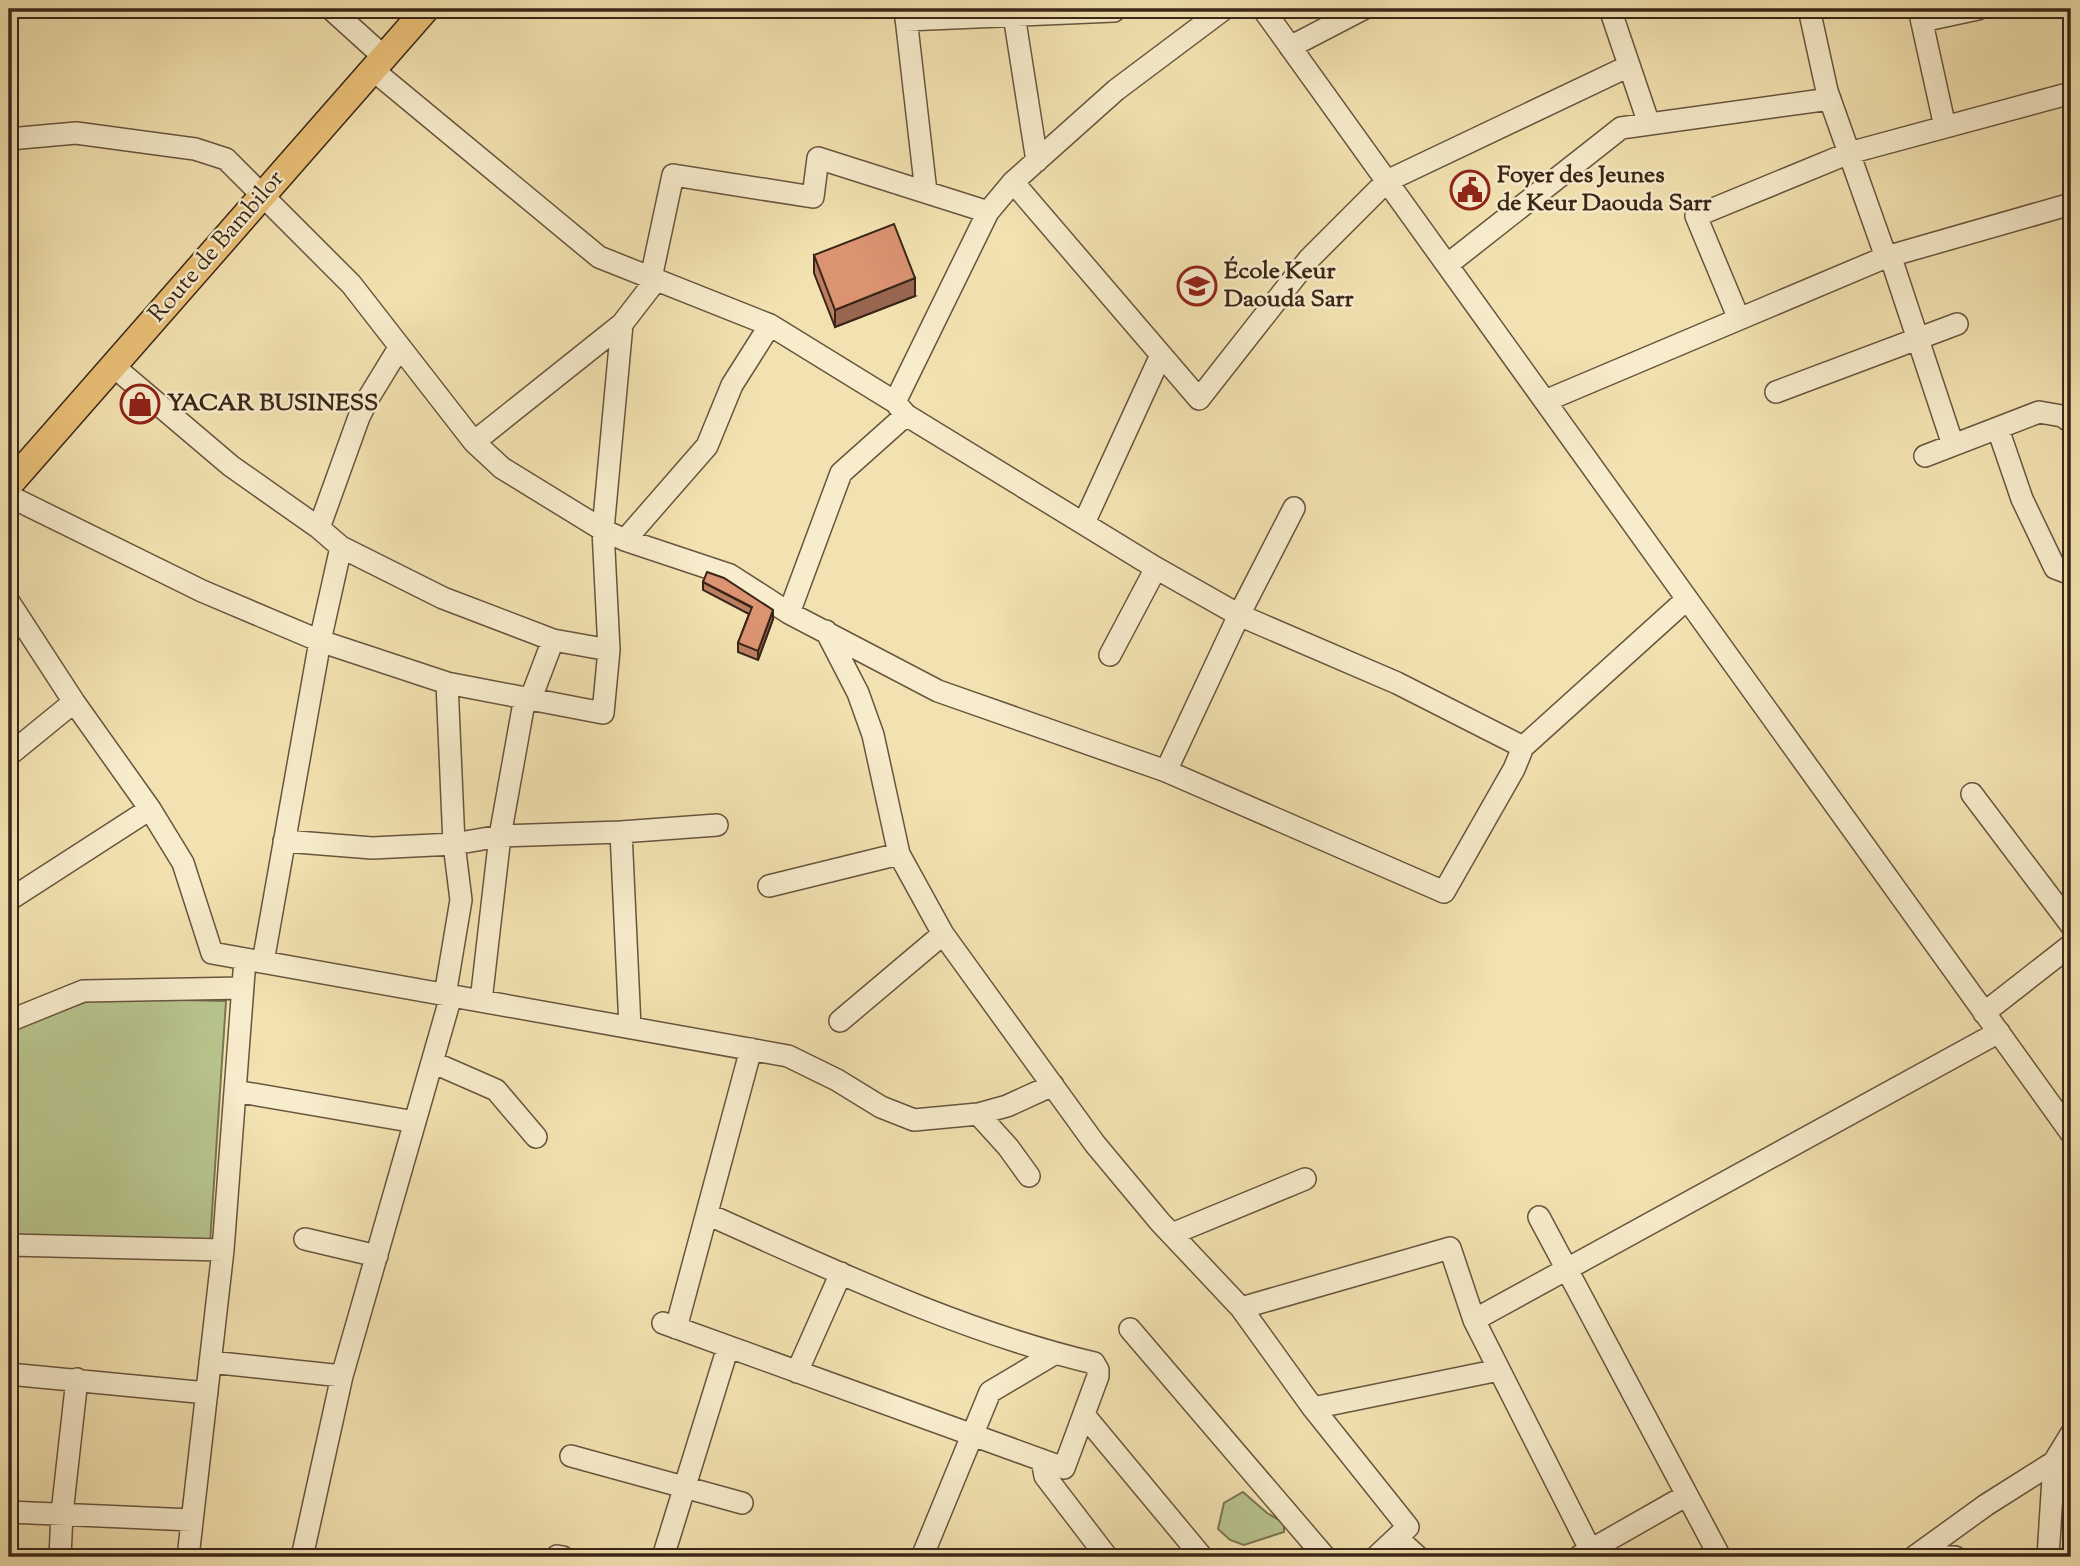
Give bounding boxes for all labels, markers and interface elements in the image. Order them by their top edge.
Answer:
place label: Foyer des Jeunes de Keur Daouda Sarr [1497,159,1713,221]
street label: Route de Bambilor [141,163,293,331]
public building icon: Foyer des Jeunes de Keur Daouda Sarr [1449,169,1491,211]
place label: École Keur Daouda Sarr [1224,255,1354,317]
school or university icon: École Keur Daouda Sarr [1176,265,1218,307]
shop icon: YACAR BUSINESS [119,383,161,425]
place label: YACAR BUSINESS [167,387,378,421]

